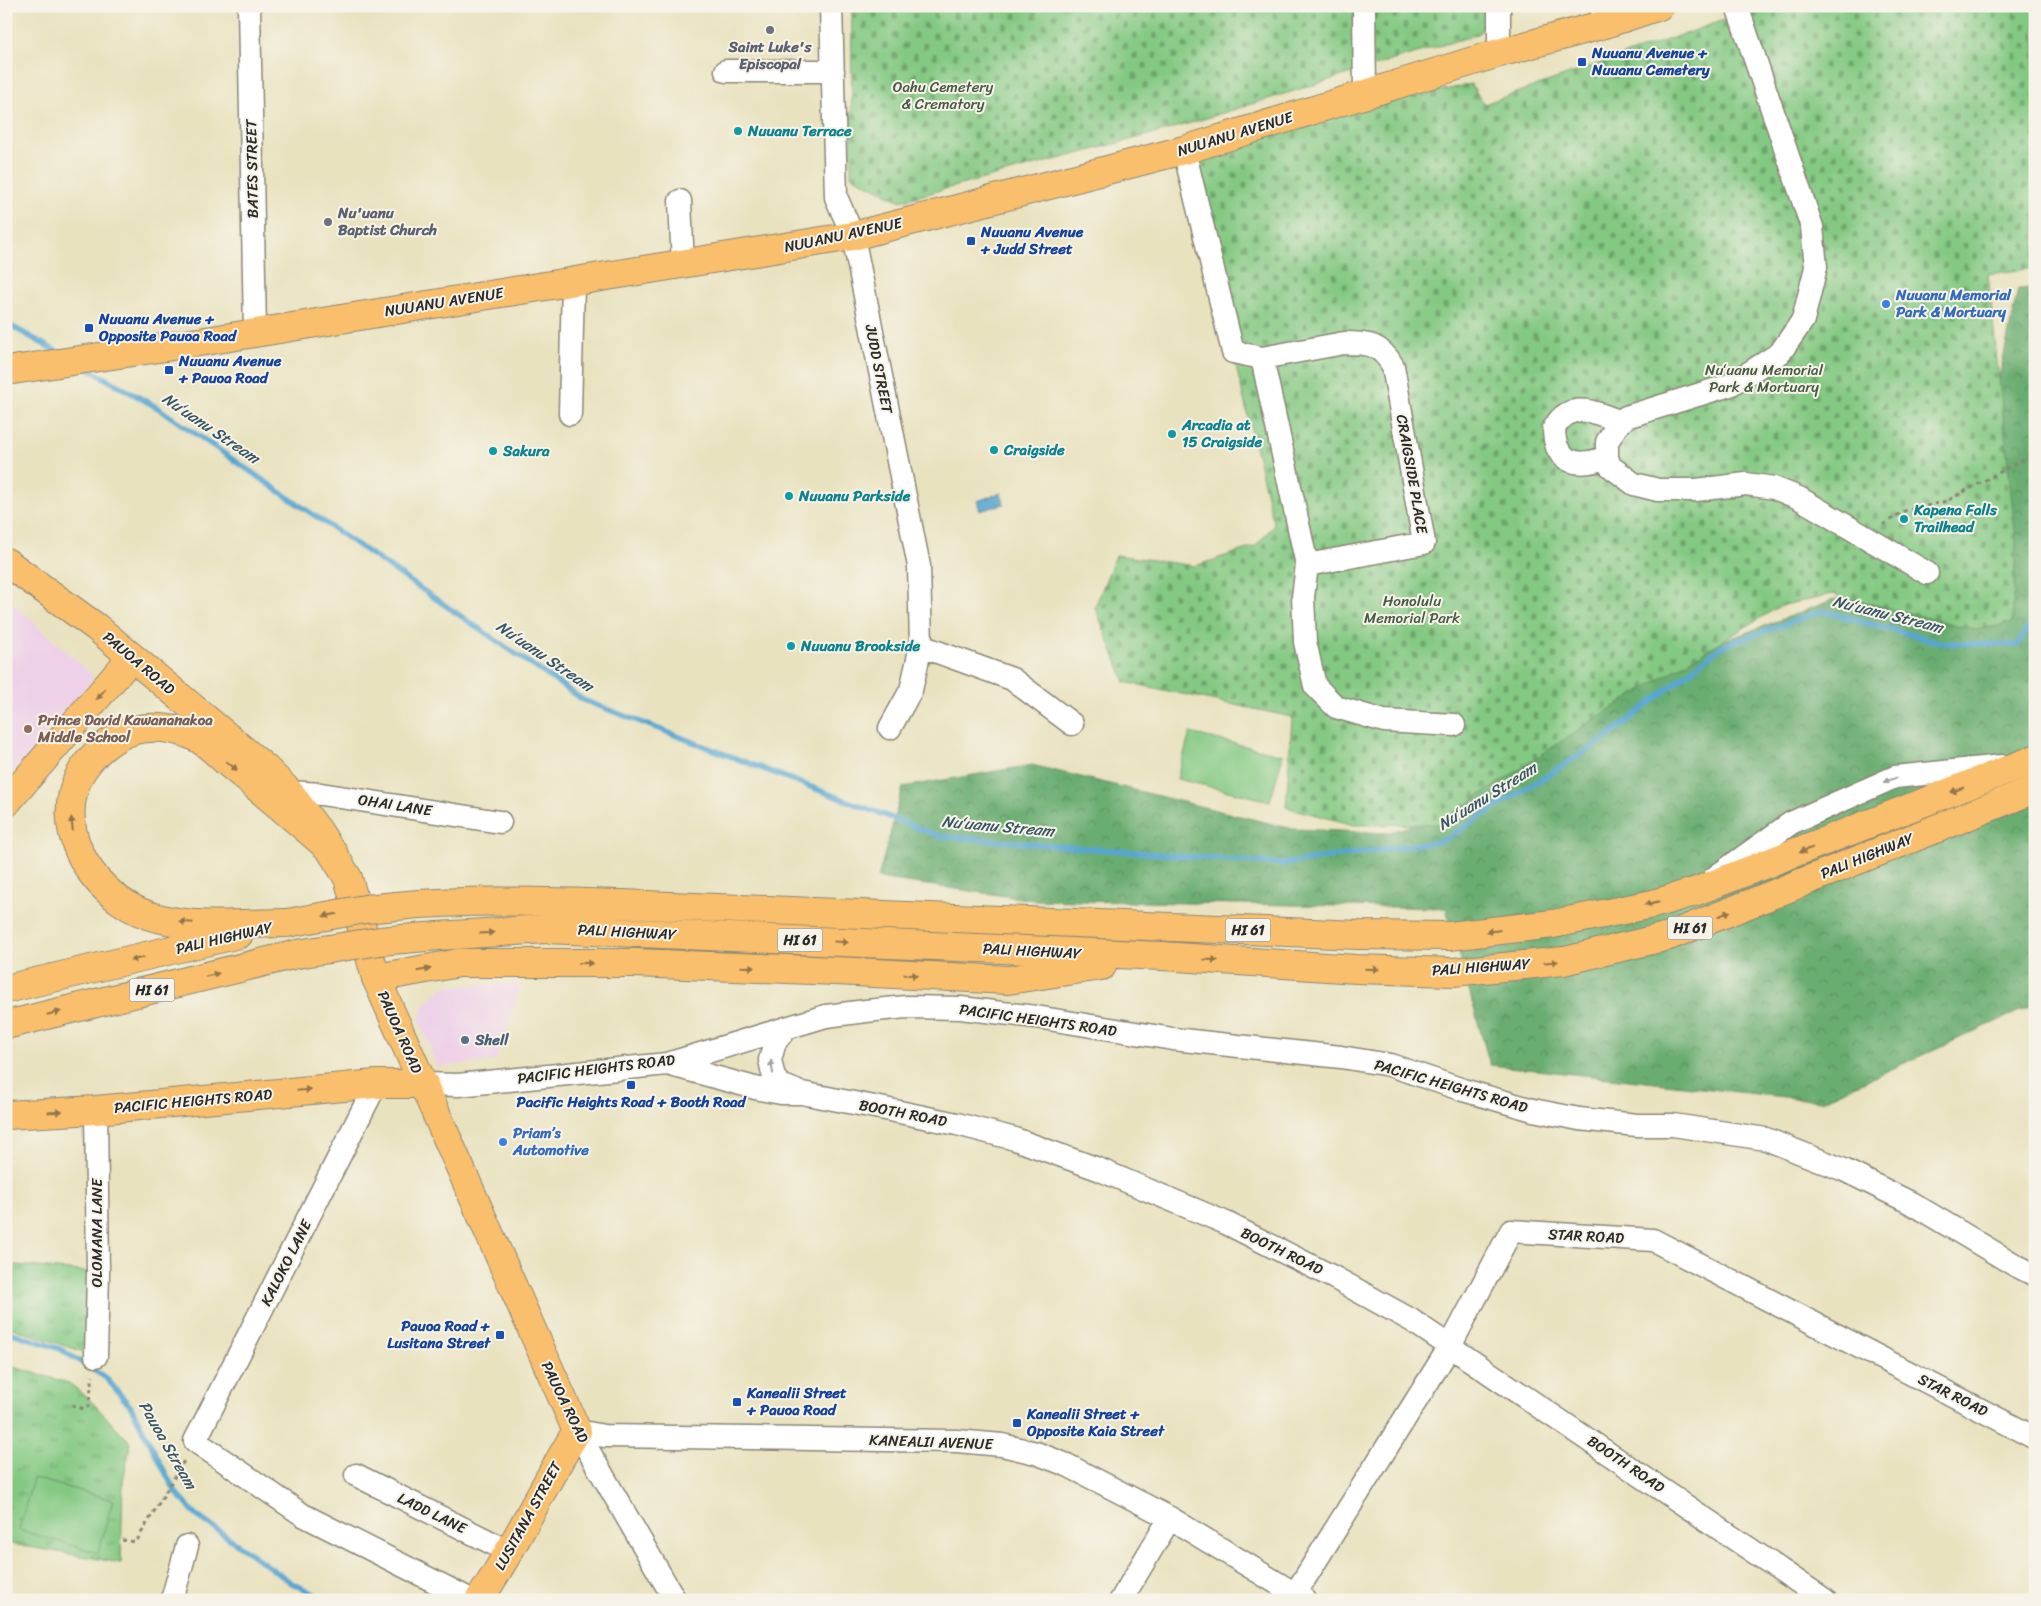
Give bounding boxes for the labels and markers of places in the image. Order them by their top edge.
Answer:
marker: Saint Luke's Episcopal [764,24,776,36]
place label: Saint Luke's Episcopal [728,34,812,77]
place label: Nuuanu Avenue + Nuuanu Cemetery [1591,40,1711,83]
marker: Nuuanu Avenue + Nuuanu Cemetery [1576,56,1588,68]
place label: Nuuanu Terrace [747,118,852,144]
marker: Nuuanu Terrace [732,125,744,137]
place label: Nu'uanu Baptist Church [337,200,437,243]
marker: Nu'uanu Baptist Church [322,216,334,228]
place label: Nuuanu Avenue + Judd Street [980,219,1084,262]
marker: Nuuanu Avenue + Judd Street [965,235,977,247]
place label: Nuuanu Memorial Park & Mortuary [1895,282,2012,325]
marker: Nuuanu Memorial Park & Mortuary [1880,298,1892,310]
place label: Nuuanu Avenue + Opposite Pauoa Road [98,306,238,349]
marker: Nuuanu Avenue + Opposite Pauoa Road [83,322,95,334]
place label: Nuuanu Avenue + Pauoa Road [178,348,282,391]
marker: Nuuanu Avenue + Pauoa Road [163,364,175,376]
place label: Arcadia at 15 Craigside [1181,412,1262,455]
marker: Arcadia at 15 Craigside [1166,428,1178,440]
place label: Craigside [1003,437,1065,463]
place label: Sakura [502,438,550,464]
marker: Craigside [988,444,1000,456]
marker: Sakura [487,445,499,457]
place label: Nuuanu Parkside [798,483,911,509]
marker: Nuuanu Parkside [783,490,795,502]
place label: Kapena Falls Trailhead [1913,497,1998,540]
marker: Kapena Falls Trailhead [1898,513,1910,525]
place label: Nuuanu Brookside [800,633,921,659]
marker: Nuuanu Brookside [785,640,797,652]
place label: Prince David Kawananakoa Middle School [37,707,213,750]
marker: Prince David Kawananakoa Middle School [22,723,34,735]
place label: Shell [474,1027,509,1053]
marker: Shell [459,1034,471,1046]
marker: Pacific Heights Road + Booth Road [625,1079,637,1091]
place label: Pacific Heights Road + Booth Road [517,1089,748,1115]
place label: Priam’s Automotive [512,1120,589,1163]
marker: Priam’s Automotive [497,1136,509,1148]
place label: Pauoa Road + Lusitana Street [387,1313,491,1356]
marker: Pauoa Road + Lusitana Street [494,1329,506,1341]
place label: Kanealii Street + Pauoa Road [746,1380,847,1423]
marker: Kanealii Street + Pauoa Road [731,1396,743,1408]
place label: Kanealii Street + Opposite Kaia Street [1026,1401,1165,1444]
marker: Kanealii Street + Opposite Kaia Street [1011,1417,1023,1429]

